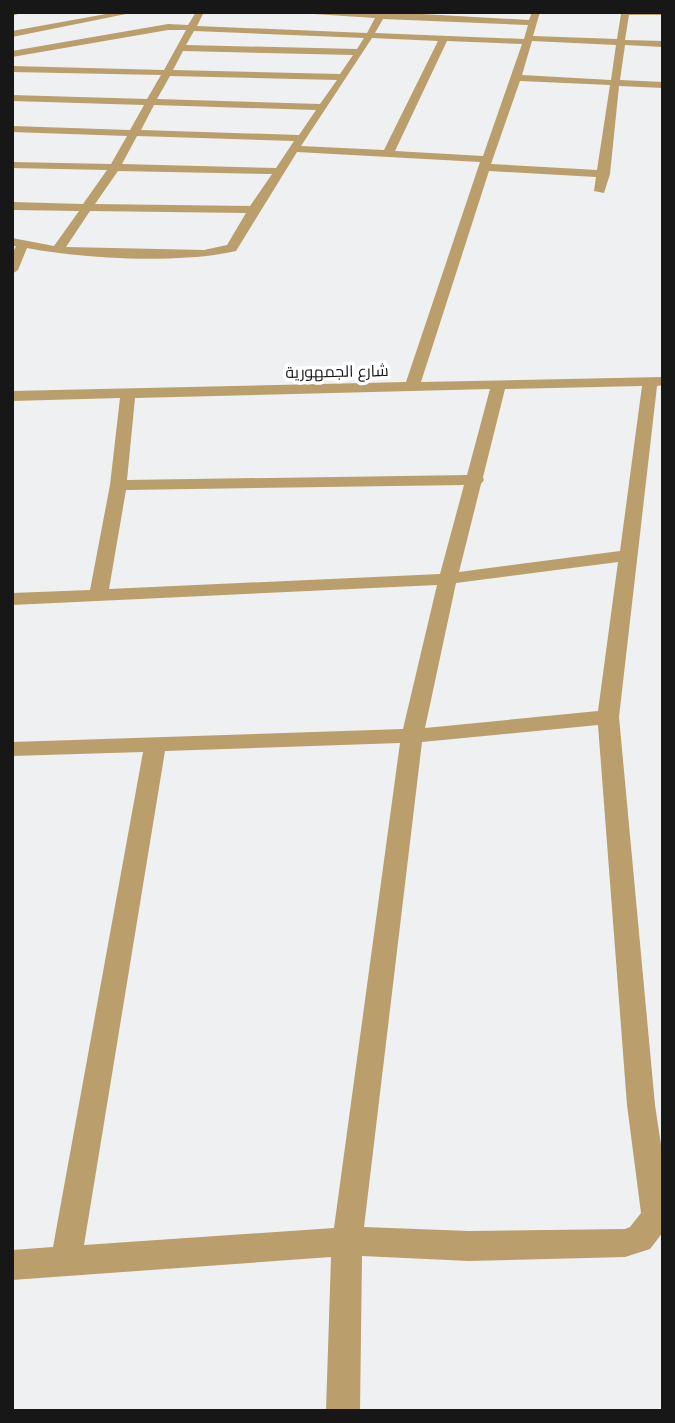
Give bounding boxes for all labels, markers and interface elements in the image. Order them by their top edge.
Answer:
street label: شارع الجمهورية [285,361,389,384]

